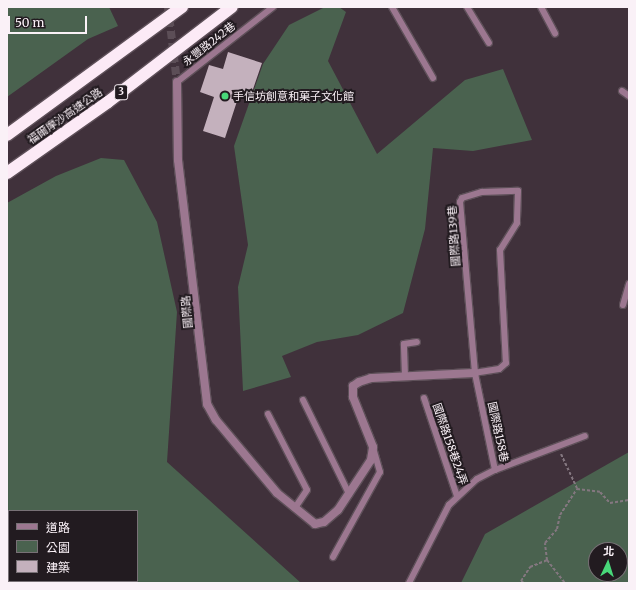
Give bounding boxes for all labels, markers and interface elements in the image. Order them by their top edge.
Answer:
scale bar [10,8,89,34]
text: 50 m [15,15,44,30]
street label: 永豐路242巷 [180,19,238,69]
road number: 3 [114,84,128,100]
street label: 福爾摩沙高速公路 [25,85,105,147]
place label: 手信坊創意和菓子文化館 [233,89,354,103]
marker: 手信坊創意和菓子文化館 [220,91,230,101]
street label: 國際路139巷 [445,205,463,267]
street label: 國際路 [179,295,195,329]
street label: 國際路158巷 [485,401,511,463]
street label: 國際路158巷24弄 [430,402,470,486]
legend [8,510,138,582]
text: 道路 [46,520,70,535]
text: 公園 [46,540,70,555]
north arrow [588,542,628,582]
text: 北 [603,544,615,558]
text: 建築 [46,560,70,575]

